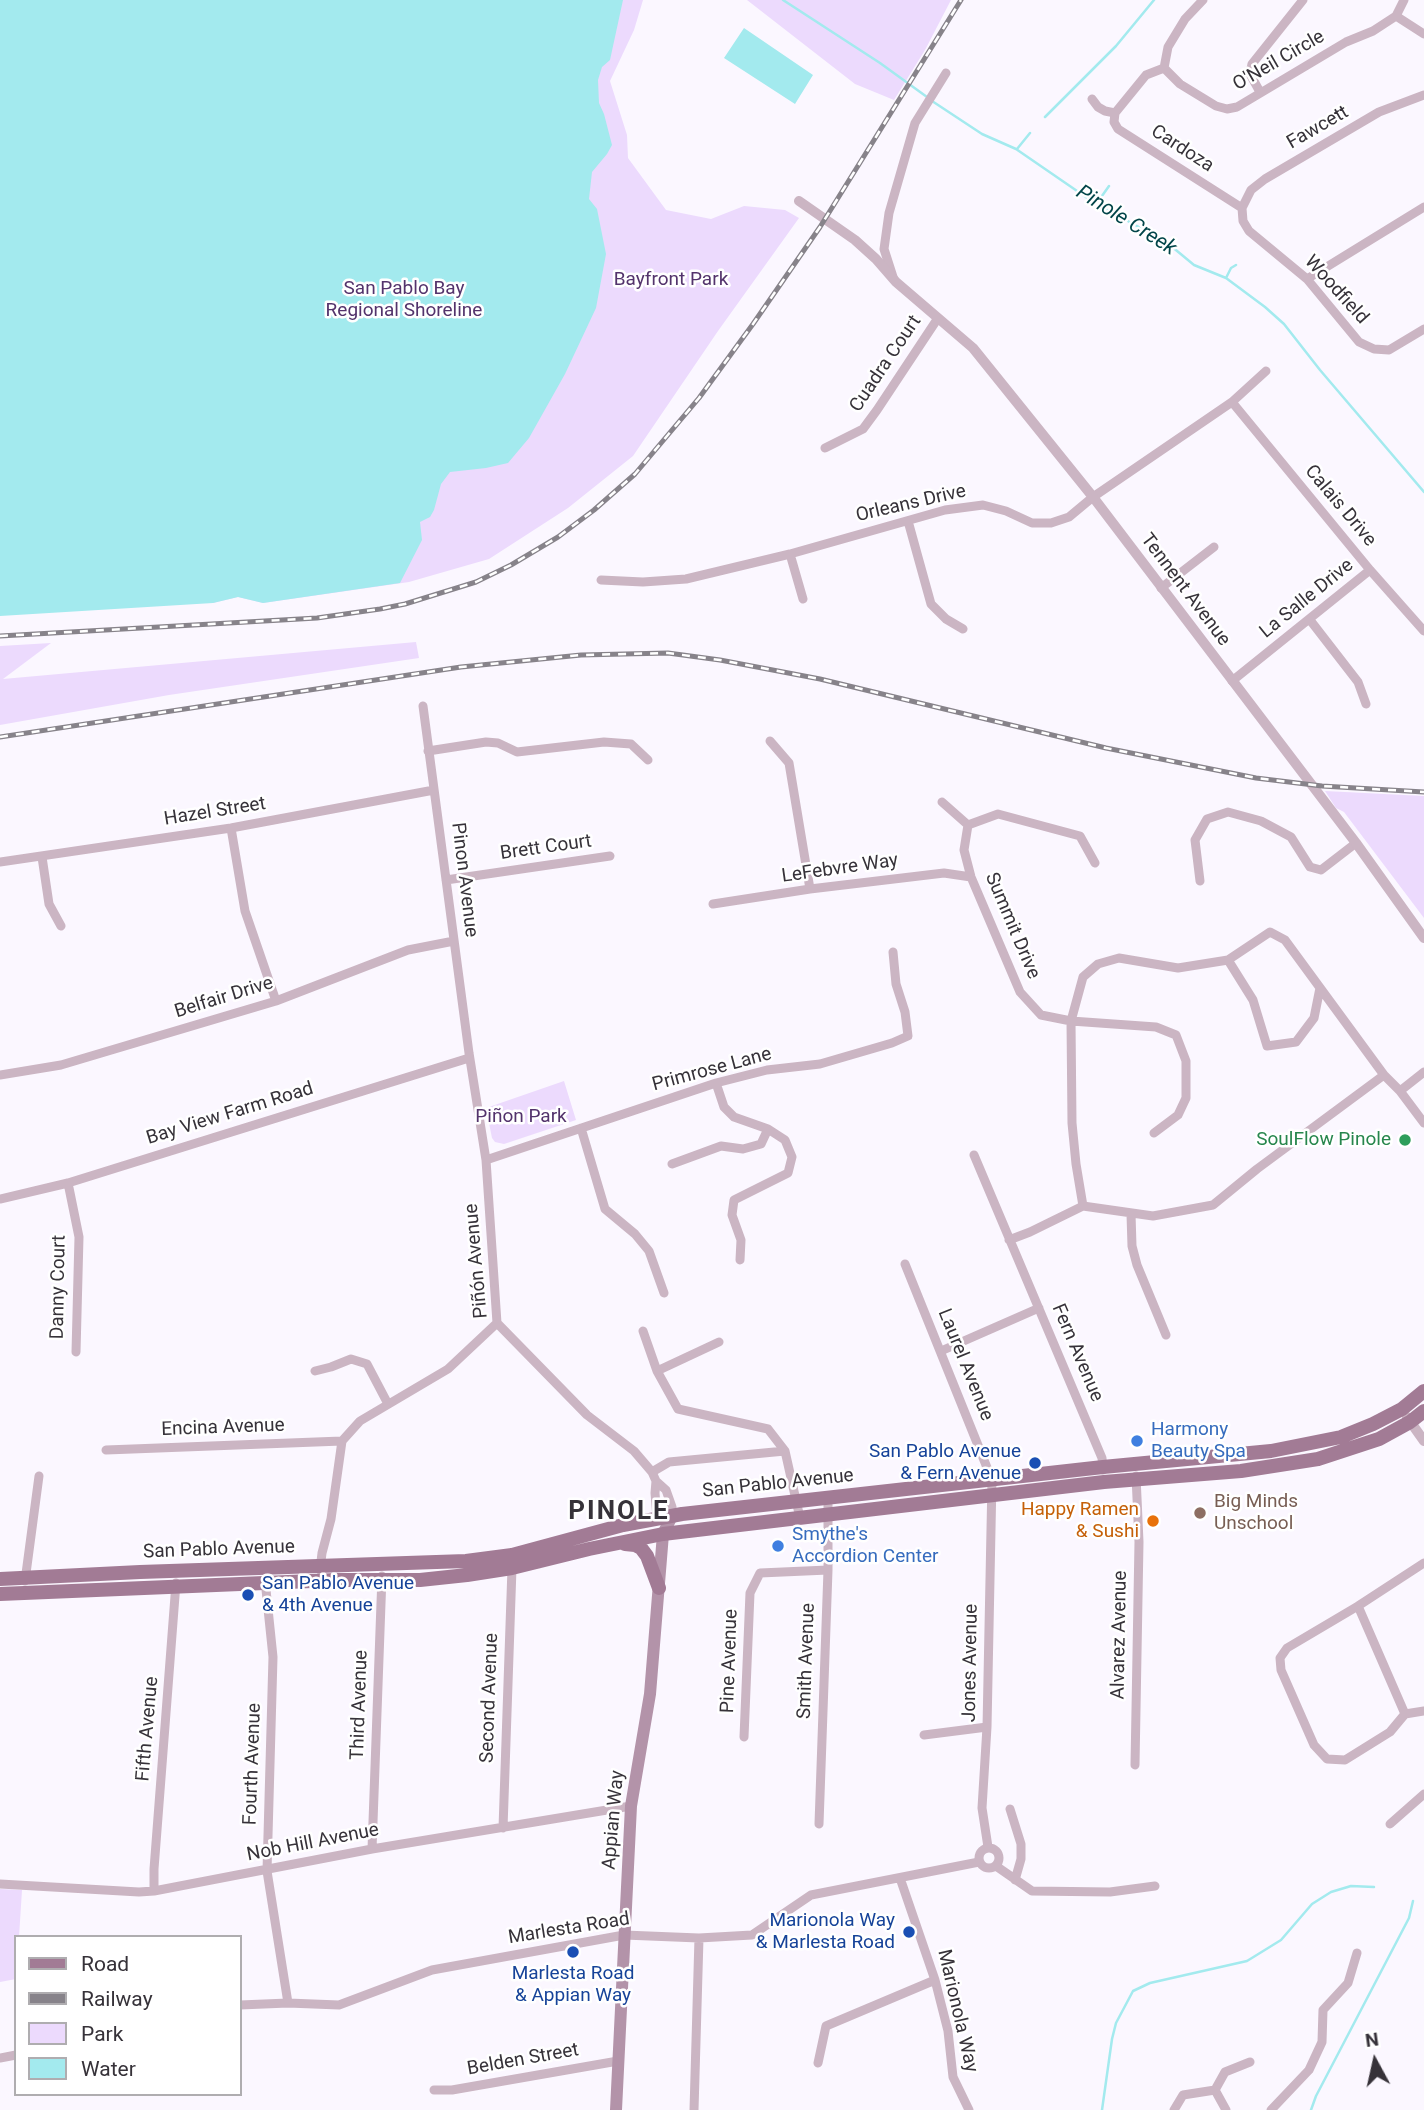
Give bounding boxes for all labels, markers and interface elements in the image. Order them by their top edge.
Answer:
street label: O'Neil Circle [1229,26,1329,96]
street label: Fawcett [1283,101,1353,155]
street label: Cardoza [1146,120,1218,178]
water label: Pinole Creek [1071,180,1181,262]
street label: Woodfield [1299,251,1373,329]
park label: Bayfront Park [614,269,728,291]
park label: San Pablo Bay Regional Shoreline [326,278,482,322]
street label: Cuadra Court [845,311,927,417]
street label: Calais Drive [1299,461,1381,551]
street label: Orleans Drive [854,480,968,528]
street label: Tennent Avenue [1135,529,1235,651]
street label: La Salle Drive [1256,554,1358,644]
street label: Hazel Street [162,793,268,831]
street label: Pinon Avenue [446,821,482,939]
street label: Brett Court [499,830,593,866]
street label: LeFebvre Way [780,850,900,888]
street label: Summit Drive [979,869,1045,983]
street label: Belfair Drive [172,972,276,1024]
street label: Primrose Lane [650,1043,774,1097]
street label: Bay View Farm Road [144,1078,316,1150]
park label: Piñon Park [475,1106,567,1128]
place label: SoulFlow Pinole [1256,1129,1391,1151]
marker: SoulFlow Pinole [1397,1132,1413,1148]
street label: Piñón Avenue [461,1203,493,1319]
street label: Danny Court [47,1235,71,1339]
street label: Fern Avenue [1046,1301,1108,1405]
street label: Laurel Avenue [932,1306,998,1424]
street label: Encina Avenue [161,1414,285,1442]
place label: Harmony Beauty Spa [1151,1419,1246,1463]
marker: Harmony Beauty Spa [1129,1433,1145,1449]
place label: San Pablo Avenue & Fern Avenue [869,1441,1021,1485]
marker: San Pablo Avenue & Fern Avenue [1027,1455,1043,1471]
street label: San Pablo Avenue [701,1465,855,1503]
place label: Big Minds Unschool [1214,1491,1298,1535]
district label: PINOLE [569,1496,669,1528]
place label: Happy Ramen & Sushi [1021,1499,1139,1543]
marker: Big Minds Unschool [1192,1505,1208,1521]
marker: Happy Ramen & Sushi [1145,1513,1161,1529]
place label: Smythe's Accordion Center [792,1524,938,1568]
street label: San Pablo Avenue [143,1536,295,1564]
marker: Smythe's Accordion Center [770,1538,786,1554]
street label: Alvarez Avenue [1107,1570,1133,1700]
place label: San Pablo Avenue & 4th Avenue [262,1573,414,1617]
marker: San Pablo Avenue & 4th Avenue [240,1587,256,1603]
street label: Smith Avenue [794,1603,820,1719]
street label: Jones Avenue [959,1604,983,1722]
street label: Pine Avenue [717,1609,743,1713]
street label: Second Avenue [476,1633,504,1763]
street label: Third Avenue [347,1650,373,1760]
street label: Fifth Avenue [132,1676,164,1782]
street label: Fourth Avenue [239,1703,267,1825]
street label: Appian Way [598,1769,630,1871]
street label: Nob Hill Avenue [245,1819,381,1867]
street label: Marlesta Road [507,1908,631,1950]
place label: Marionola Way & Marlesta Road [756,1910,895,1954]
marker: Marionola Way & Marlesta Road [901,1924,917,1940]
legend [14,1935,242,2096]
marker: Marlesta Road & Appian Way [565,1944,581,1960]
street label: Marionola Way [932,1947,982,2075]
text: Road [81,1952,129,1976]
place label: Marlesta Road & Appian Way [512,1963,634,2007]
text: Railway [81,1987,153,2011]
text: Park [81,2022,123,2046]
north arrow [1340,2026,1410,2096]
text: N [1364,2027,1380,2052]
street label: Belden Street [466,2039,580,2081]
text: Water [81,2057,136,2081]

